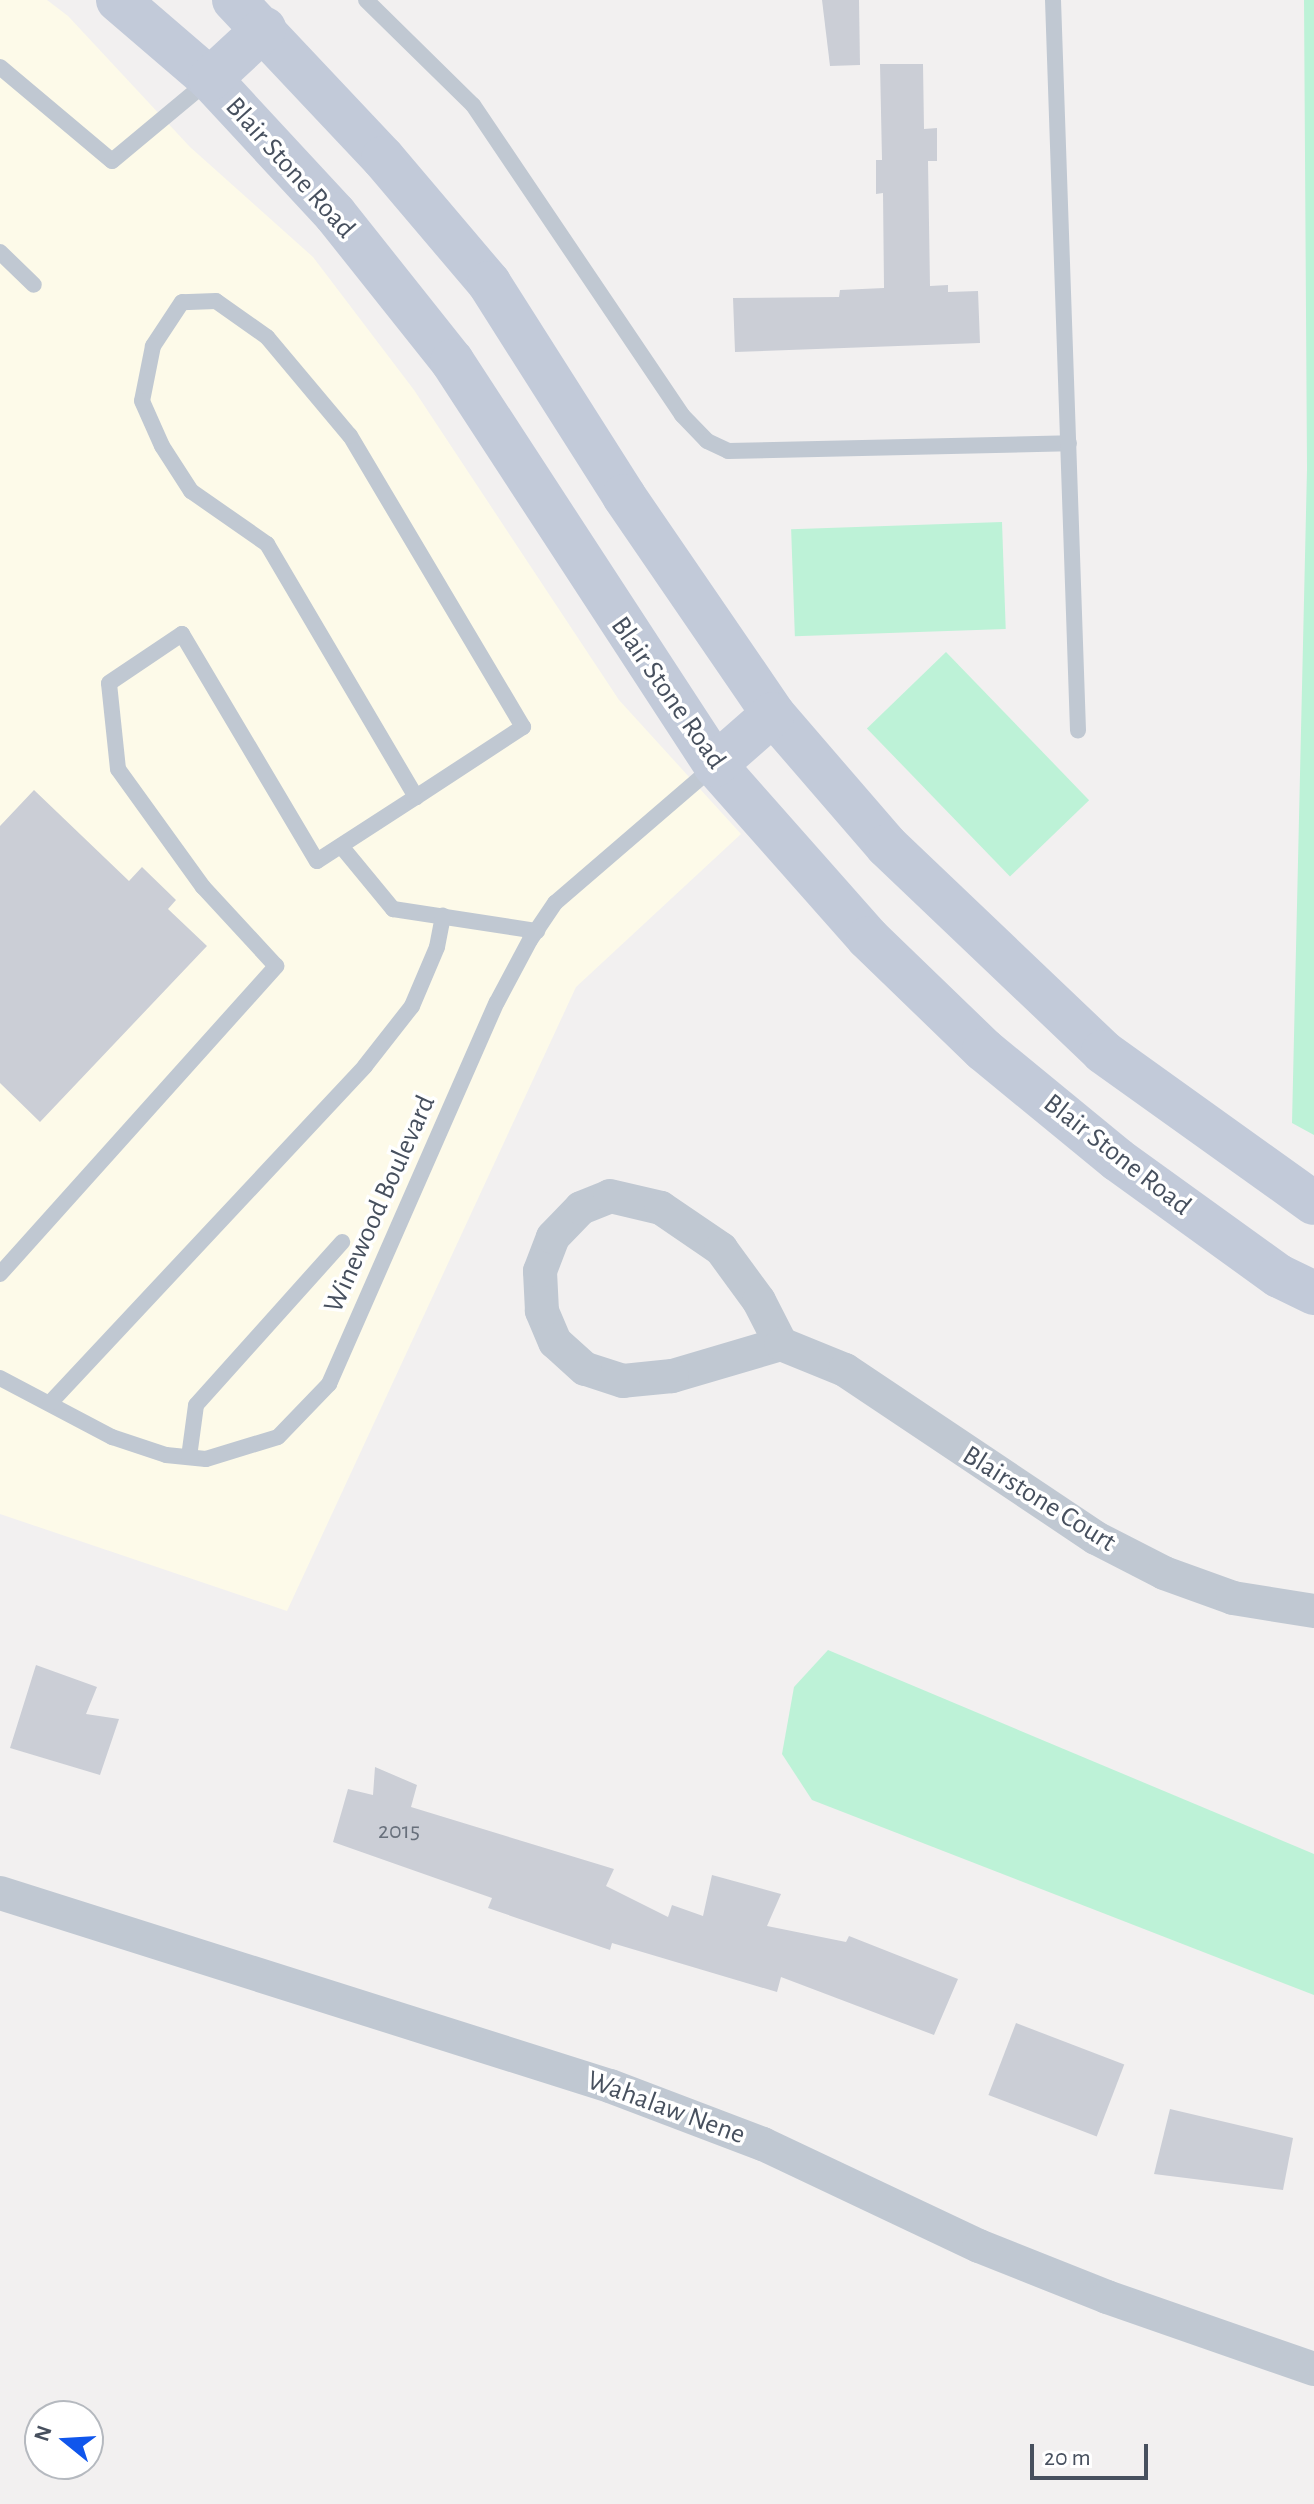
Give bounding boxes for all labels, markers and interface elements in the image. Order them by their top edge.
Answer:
street label: Blair Stone Road [218,91,362,245]
street label: Blair Stone Road [603,610,733,776]
street label: Blair Stone Road [1036,1087,1198,1223]
street label: Winewood Boulevard [317,1090,443,1318]
street label: Blairstone Court [956,1438,1122,1560]
house number: 2015 [378,1818,420,1846]
street label: Wahalaw Nene [582,2064,750,2152]
north arrow [24,2400,104,2480]
text: N [30,2423,56,2444]
scale bar [1034,2428,1152,2478]
text: 20 m [1044,2446,1091,2470]

